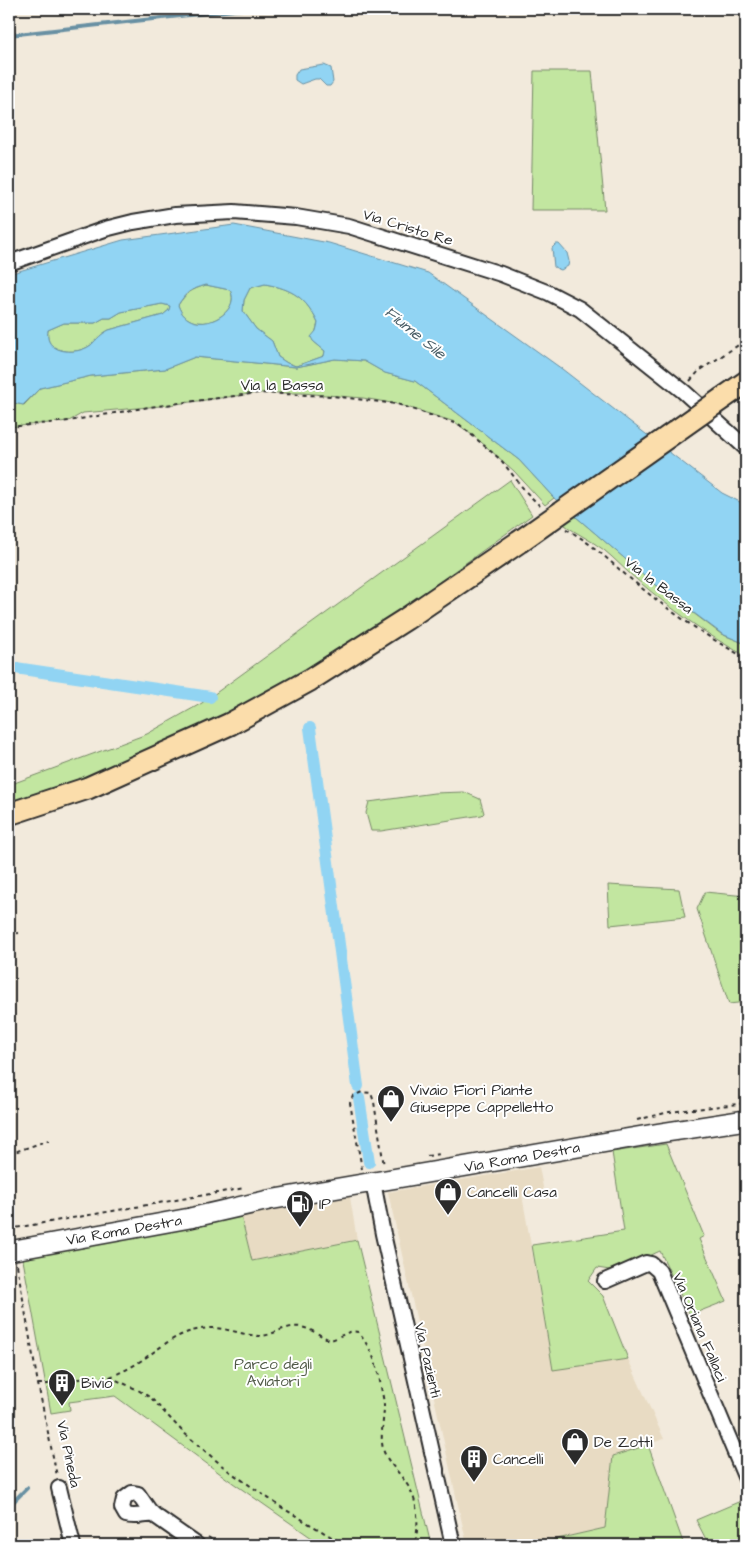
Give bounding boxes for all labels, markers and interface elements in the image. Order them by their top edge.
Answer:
street label: Via Cristo Re [360,204,456,251]
water label: Fiume Sile [380,301,452,365]
street label: Via la Bassa [241,375,324,396]
street label: Via la Bassa [620,552,698,619]
place label: Vivaio Fiori Piante Giuseppe Cappelletto [410,1080,554,1118]
shop icon: Vivaio Fiori Piante Giuseppe Cappelletto [376,1084,406,1123]
street label: Via Roma Destra [463,1137,582,1178]
shop icon: Cancelli Casa [433,1177,463,1216]
place label: Cancelli Casa [467,1182,557,1203]
fuel station icon: IP [285,1189,315,1228]
place label: IP [319,1194,331,1215]
street label: Via Roma Destra [65,1210,184,1251]
street label: Via Oriana Fallaci [667,1269,732,1386]
street label: Via Pazienti [409,1321,446,1400]
park label: Parco degli Aviatori [234,1354,313,1392]
building icon: Bivio [47,1368,77,1407]
place label: Bivio [81,1373,113,1394]
street label: Via Pineda [51,1419,86,1490]
shop icon: De Zotti [560,1427,590,1466]
place label: De Zotti [594,1432,653,1453]
building icon: Cancelli [459,1444,489,1483]
place label: Cancelli [493,1449,544,1470]

